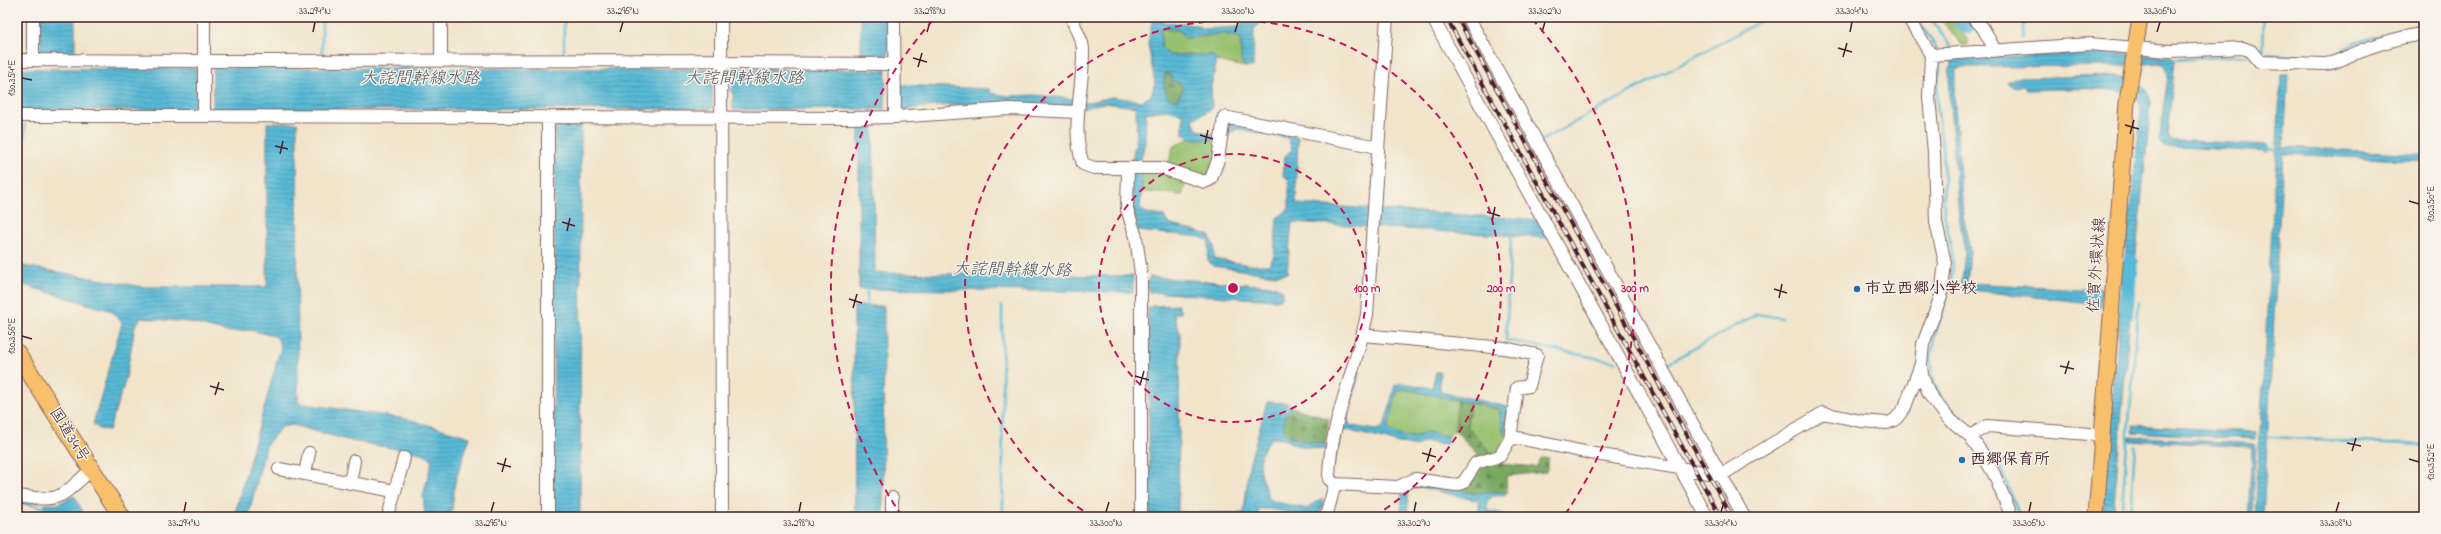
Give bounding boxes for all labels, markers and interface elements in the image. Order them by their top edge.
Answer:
text: 33.294°N [299,4,331,19]
text: 33.296°N [607,4,639,19]
text: 33.298°N [914,4,946,19]
text: 33.300°N [1222,4,1255,19]
text: 33.302°N [1528,4,1562,19]
text: 33.304°N [1836,4,1868,19]
text: 33.306°N [2144,4,2177,19]
text: 130.354°E [5,60,20,96]
water label: 大詫間幹線水路 [361,66,480,91]
water label: 大詫間幹線水路 [685,66,804,91]
text: 130.350°E [2424,186,2439,222]
street label: 佐賀外環状線 [2082,216,2112,314]
water label: 大詫間幹線水路 [952,256,1073,284]
place label: 市立西郷小学校 [1865,277,1977,301]
text: 100 m [1354,280,1381,298]
text: 200 m [1486,280,1516,298]
text: 300 m [1620,280,1650,298]
centre of rings [1226,281,1240,295]
marker: 市立西郷小学校 [1852,284,1862,294]
text: 130.356°E [5,318,20,354]
street label: 国道34号 [43,403,95,467]
text: 130.352°E [2424,443,2439,481]
place label: 西郷保育所 [1970,448,2050,472]
marker: 西郷保育所 [1957,455,1967,465]
text: 33.294°N [168,516,200,531]
text: 33.296°N [475,516,507,531]
text: 33.298°N [783,516,815,531]
text: 33.300°N [1090,516,1123,531]
text: 33.302°N [1397,516,1431,531]
text: 33.304°N [1705,516,1737,531]
text: 33.306°N [2013,516,2046,531]
text: 33.308°N [2320,516,2352,531]

